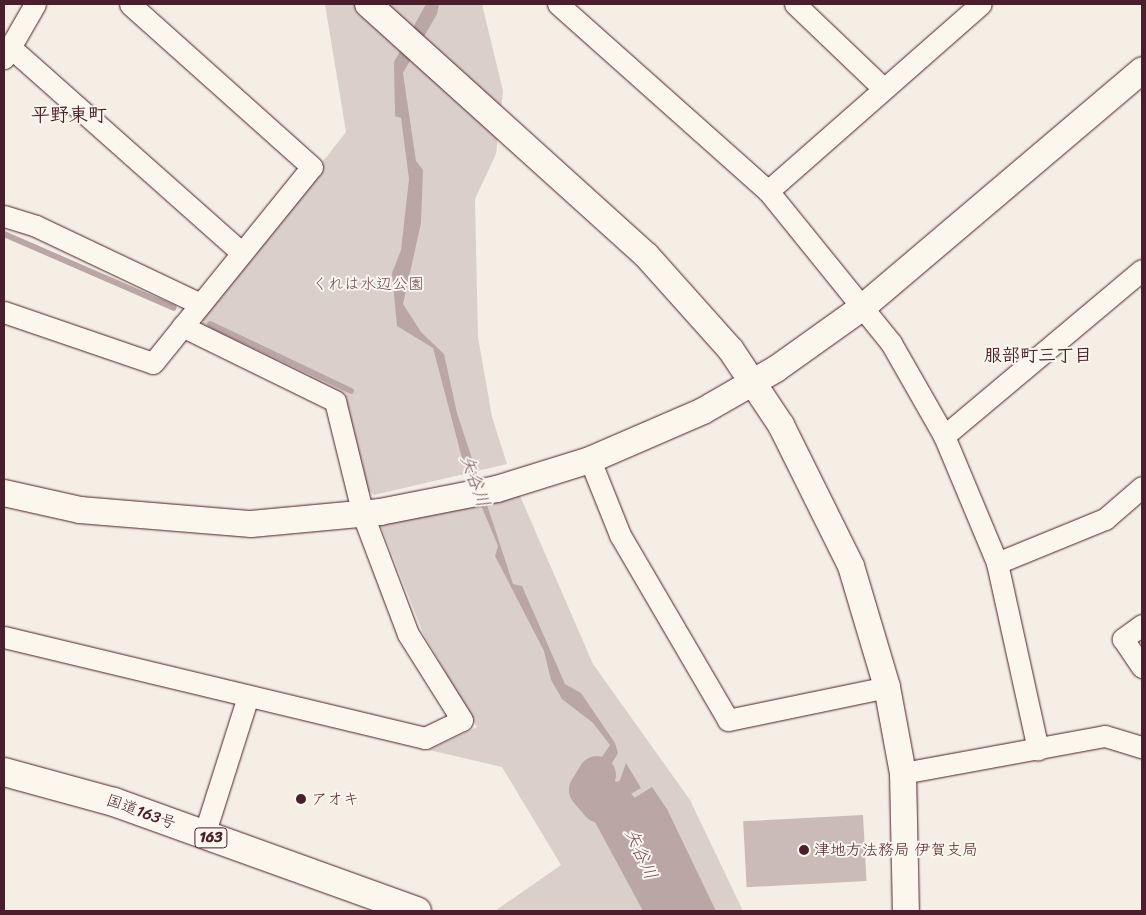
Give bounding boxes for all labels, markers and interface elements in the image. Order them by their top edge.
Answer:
district label: 平野東町 [31,104,107,126]
park label: くれは水辺公園 [312,274,424,294]
district label: 服部町三丁目 [984,344,1092,366]
water label: 矢谷川 [456,452,494,510]
place label: アオキ [311,789,359,809]
street label: 国道163号 [104,791,178,833]
marker: アオキ [295,793,307,805]
water label: 矢谷川 [620,825,662,883]
road number: 163 [194,826,228,850]
place label: 津地方法務局 伊賀支局 [814,840,978,860]
marker: 津地方法務局 伊賀支局 [798,844,810,856]

